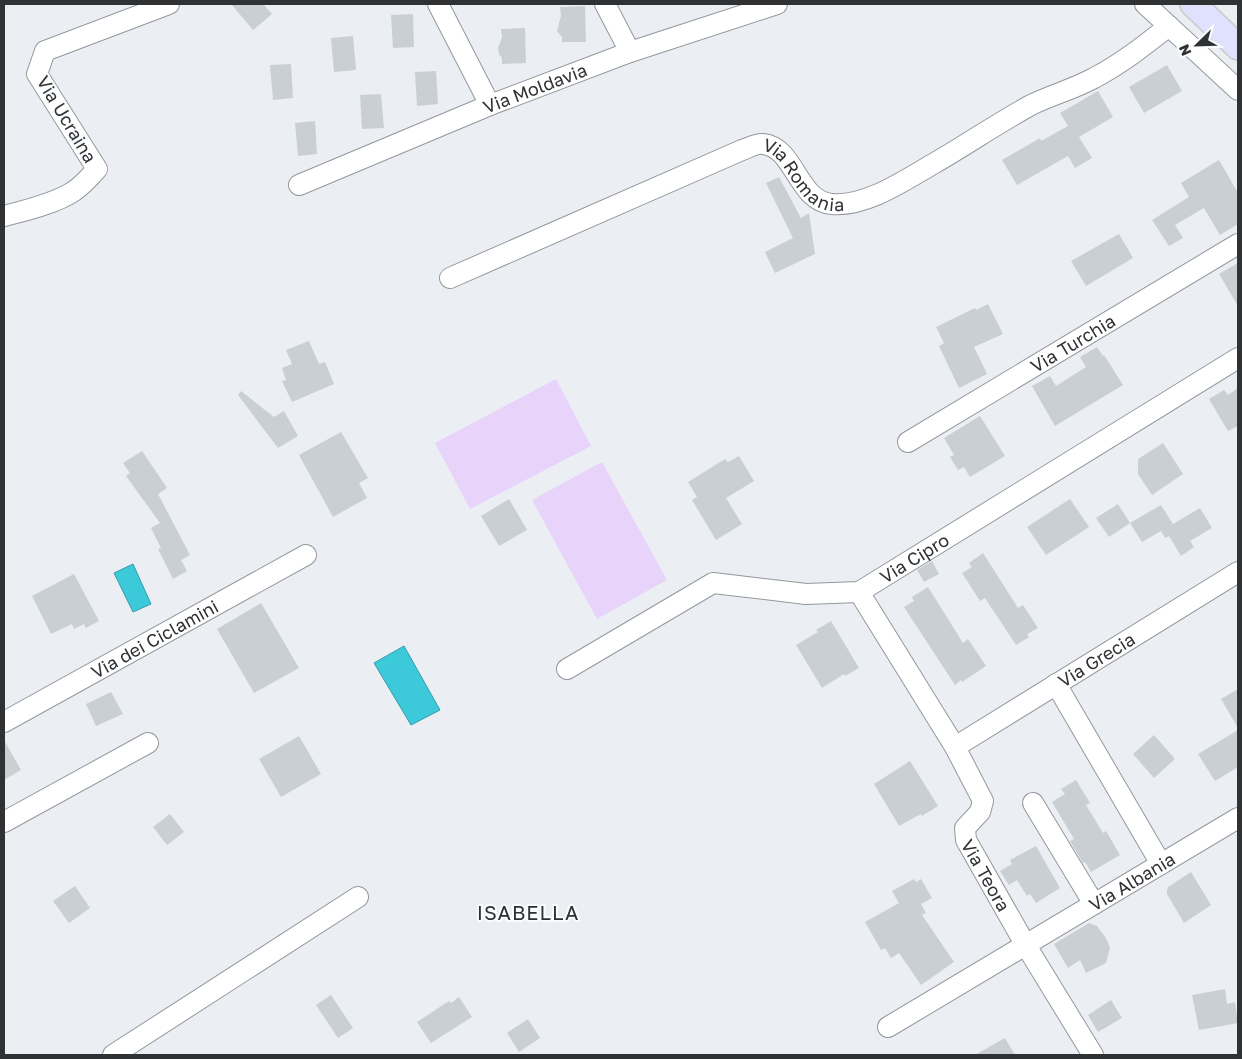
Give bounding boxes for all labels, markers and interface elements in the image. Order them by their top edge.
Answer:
north arrow [1172,20,1222,70]
text: N [1175,42,1194,58]
street label: Via Moldavia [479,58,590,118]
street label: Via Ucraina [32,72,102,166]
street label: Via Romania [760,133,845,215]
street label: Via Turchia [1026,309,1119,377]
street label: Via Cipro [875,528,953,588]
street label: Via dei Ciclamini [87,595,222,683]
street label: Via Grecia [1054,628,1139,692]
street label: Via Teora [957,835,1015,915]
street label: Via Albania [1085,847,1179,916]
district label: ISABELLA [477,900,579,924]

